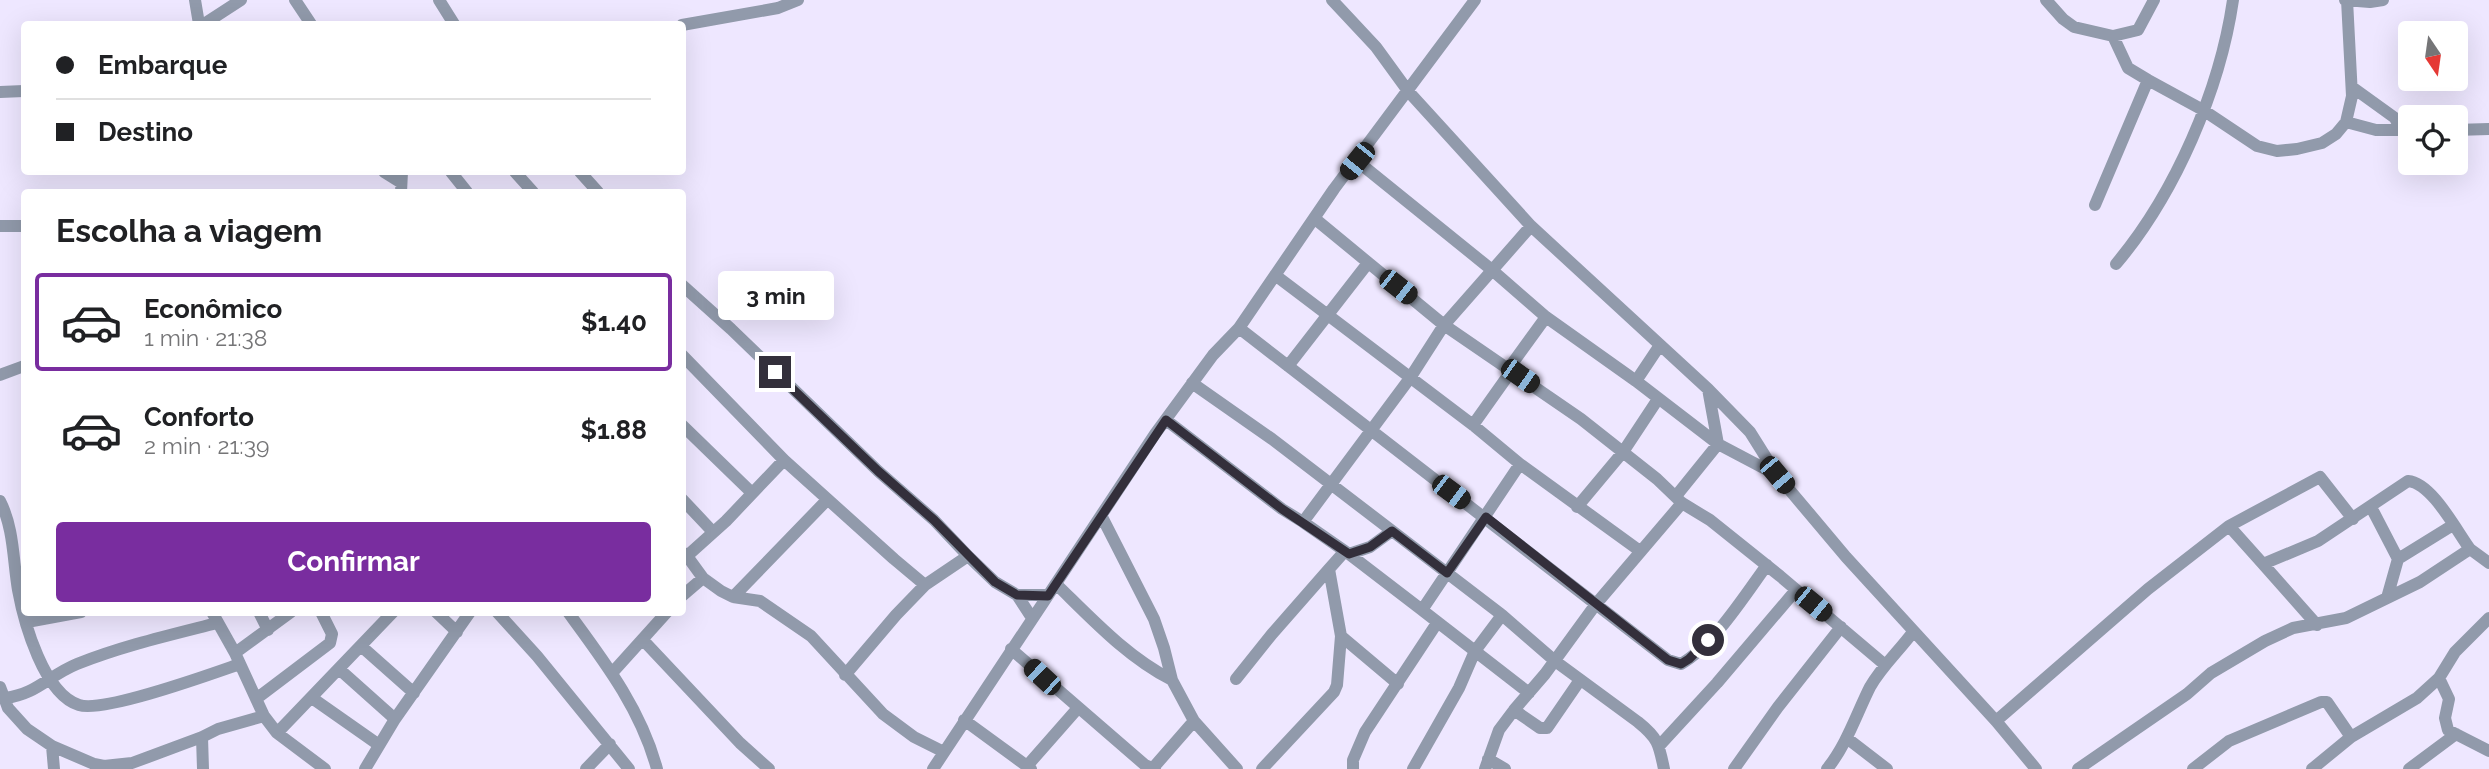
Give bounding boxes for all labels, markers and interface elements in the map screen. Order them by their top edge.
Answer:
north arrow [2398,21,2468,91]
map controls [2398,21,2468,175]
text: Embarque [98,50,227,80]
button: locate [2398,105,2468,175]
text: Destino [98,117,193,147]
car [1336,138,1379,184]
text: Escolha a viagem [56,212,322,249]
car [1375,266,1422,308]
callout: 3 min [717,270,833,320]
text: 3 min [746,282,806,309]
icon: car [60,291,123,354]
text: Econômico [144,294,282,324]
text: $1.40 [581,307,647,337]
text: 1 min · 21:38 [144,324,267,351]
car [1497,355,1544,397]
route end [759,356,791,388]
icon: car [60,399,123,462]
text: Conforto [144,402,254,432]
text: $1.88 [580,415,647,445]
text: 2 min · 21:39 [144,432,269,459]
car [1756,452,1799,498]
car [1428,471,1475,513]
button: Confirmar [56,522,651,602]
car [1791,583,1836,625]
route start [1692,624,1724,656]
car [1020,655,1065,699]

